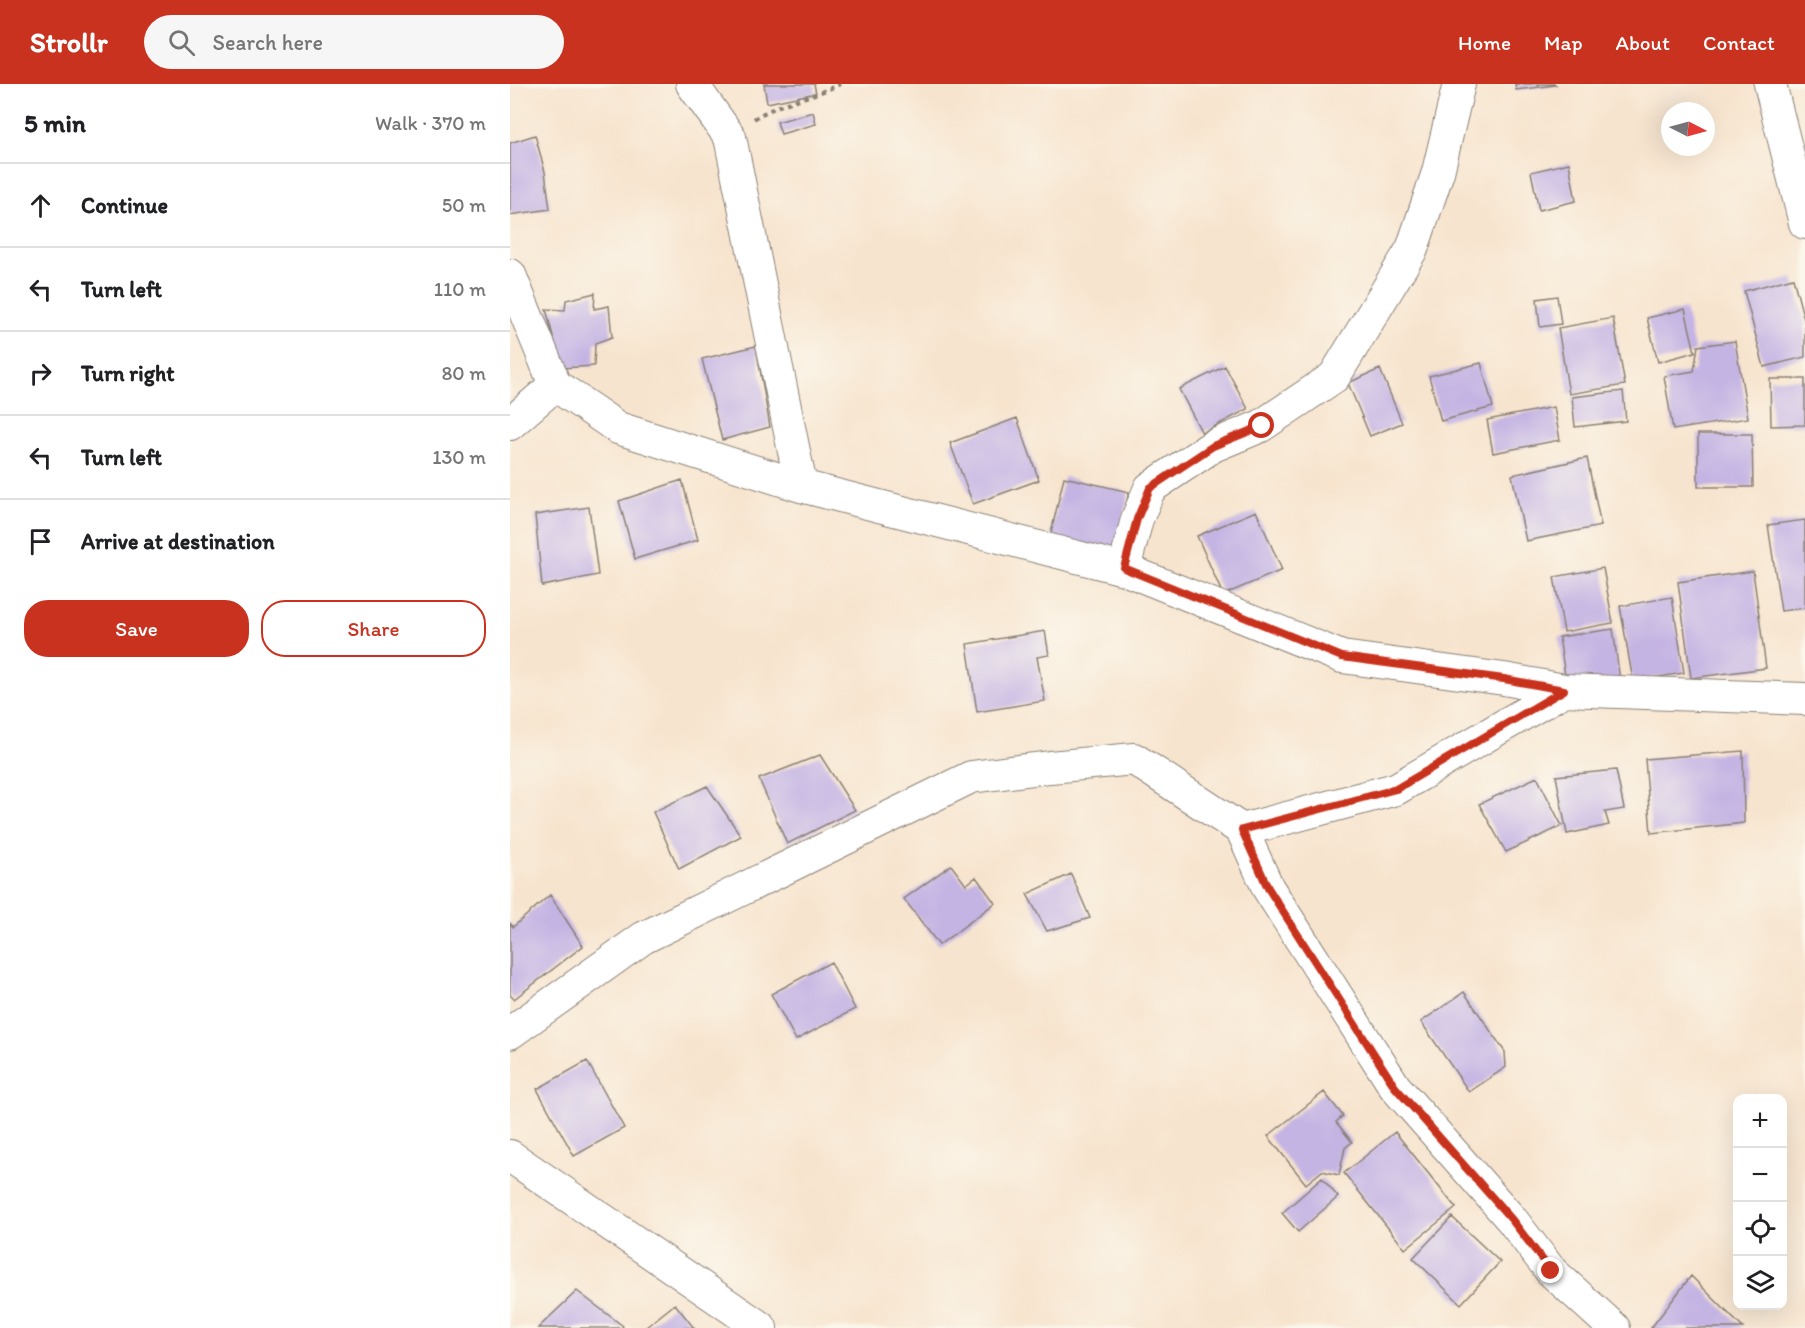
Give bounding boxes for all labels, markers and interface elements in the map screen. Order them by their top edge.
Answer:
search box [144,15,564,69]
text: Strollr [30,25,108,59]
icon: search [165,26,198,59]
text: Search here [213,29,323,56]
text: Home [1458,30,1511,55]
text: Map [1544,30,1583,55]
text: About [1616,30,1670,55]
text: Contact [1703,30,1775,55]
north arrow [1661,102,1715,156]
text: 5 min [24,107,86,139]
text: Walk · 370 m [375,111,486,135]
icon: ahead [24,189,57,222]
text: Continue [81,192,168,219]
text: 50 m [442,193,486,217]
icon: left [24,273,57,306]
text: Turn left [81,276,162,303]
text: 110 m [434,277,486,301]
icon: right [24,357,57,390]
text: Turn right [81,360,175,387]
text: 80 m [441,361,486,385]
route start [1248,412,1274,438]
icon: left [24,441,57,474]
text: Turn left [81,444,162,471]
text: 130 m [432,445,486,469]
icon: arrive [24,525,57,558]
text: Arrive at destination [81,528,275,555]
button: Save [24,600,249,657]
button: Share [261,600,486,657]
map controls [1733,1094,1787,1310]
button: + [1733,1094,1787,1148]
button: − [1733,1148,1787,1202]
button: locate [1733,1202,1787,1256]
button: layers [1733,1256,1787,1310]
route end [1537,1257,1563,1283]

